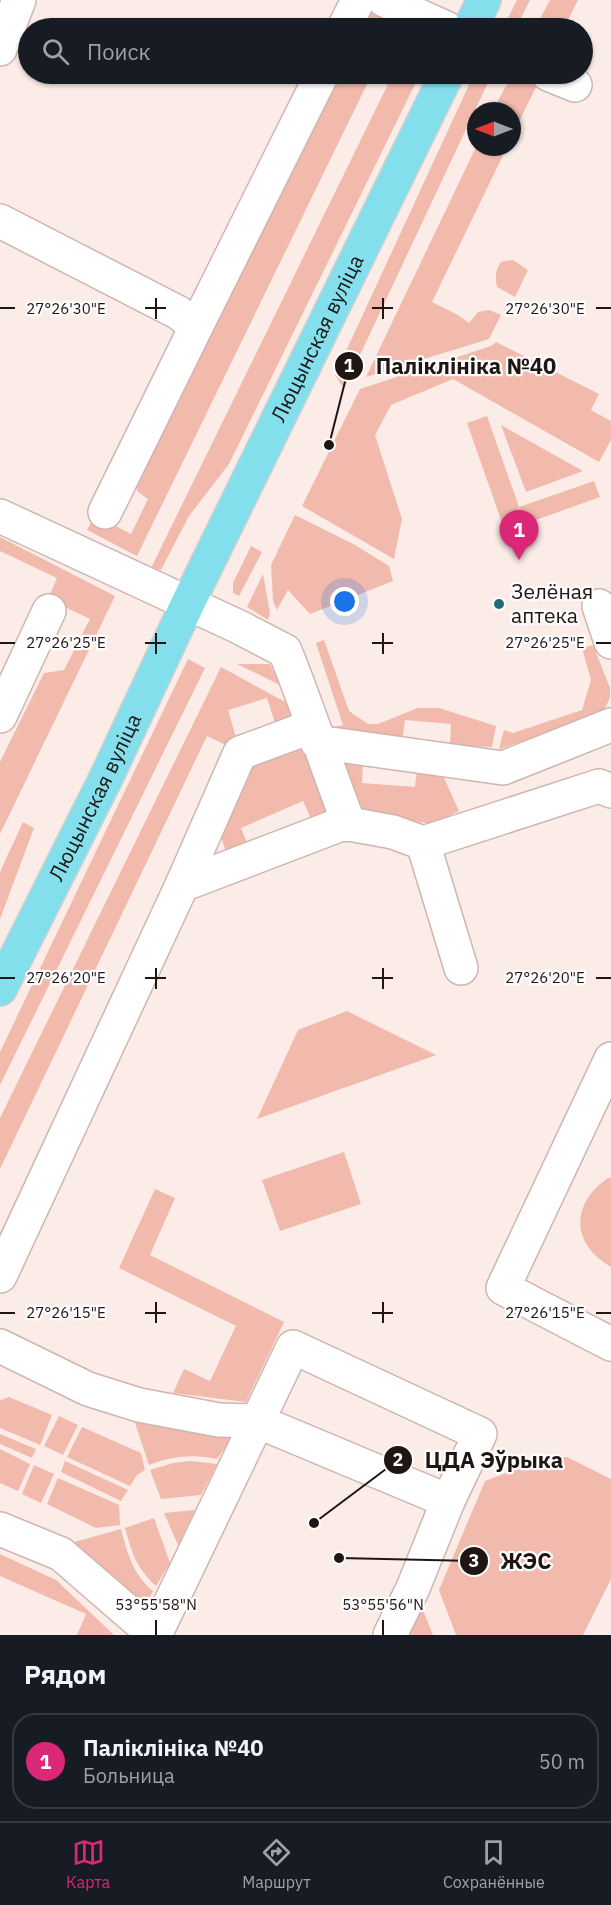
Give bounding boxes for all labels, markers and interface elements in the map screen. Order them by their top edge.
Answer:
search box [18,18,593,84]
icon: search [39,35,72,68]
text: Поиск [87,37,151,66]
north arrow [467,102,521,156]
street label: Люцынская вуліца [264,250,369,426]
text: 27°26'30"E [26,299,106,318]
text: 27°26'30"E [505,299,585,318]
callout: Паліклініка №40 [334,346,568,386]
text: Паліклініка №40 [376,351,556,380]
text: 1 [344,354,355,377]
pin: 1 [500,510,538,560]
place label: Зелёная аптека [511,577,593,629]
your location [330,587,359,616]
marker: Зелёная аптека [492,597,506,611]
text: 27°26'25"E [26,633,106,652]
text: 27°26'25"E [505,633,585,652]
street label: Люцынская вуліца [42,709,147,885]
text: 27°26'20"E [26,968,106,987]
text: 27°26'20"E [505,968,585,987]
text: 27°26'15"E [26,1303,106,1322]
text: 27°26'15"E [505,1303,585,1322]
callout: ЦДА Эўрыка [383,1440,575,1480]
text: ЦДА Эўрыка [425,1445,563,1474]
text: 2 [393,1448,403,1471]
callout: ЖЭС [459,1541,564,1581]
text: ЖЭС [500,1546,552,1575]
text: 3 [469,1549,479,1572]
text: 53°55'58"N [115,1595,197,1614]
text: 53°55'56"N [342,1595,424,1614]
text: Рядом [24,1657,106,1691]
text: Паліклініка №40 [83,1733,264,1762]
text: 1 [40,1748,52,1775]
text: 50 m [539,1748,585,1775]
text: Больница [83,1762,175,1789]
tab: Карта [66,1836,110,1892]
tab: Маршрут [242,1836,311,1892]
tab: Сохранённые [443,1836,545,1892]

